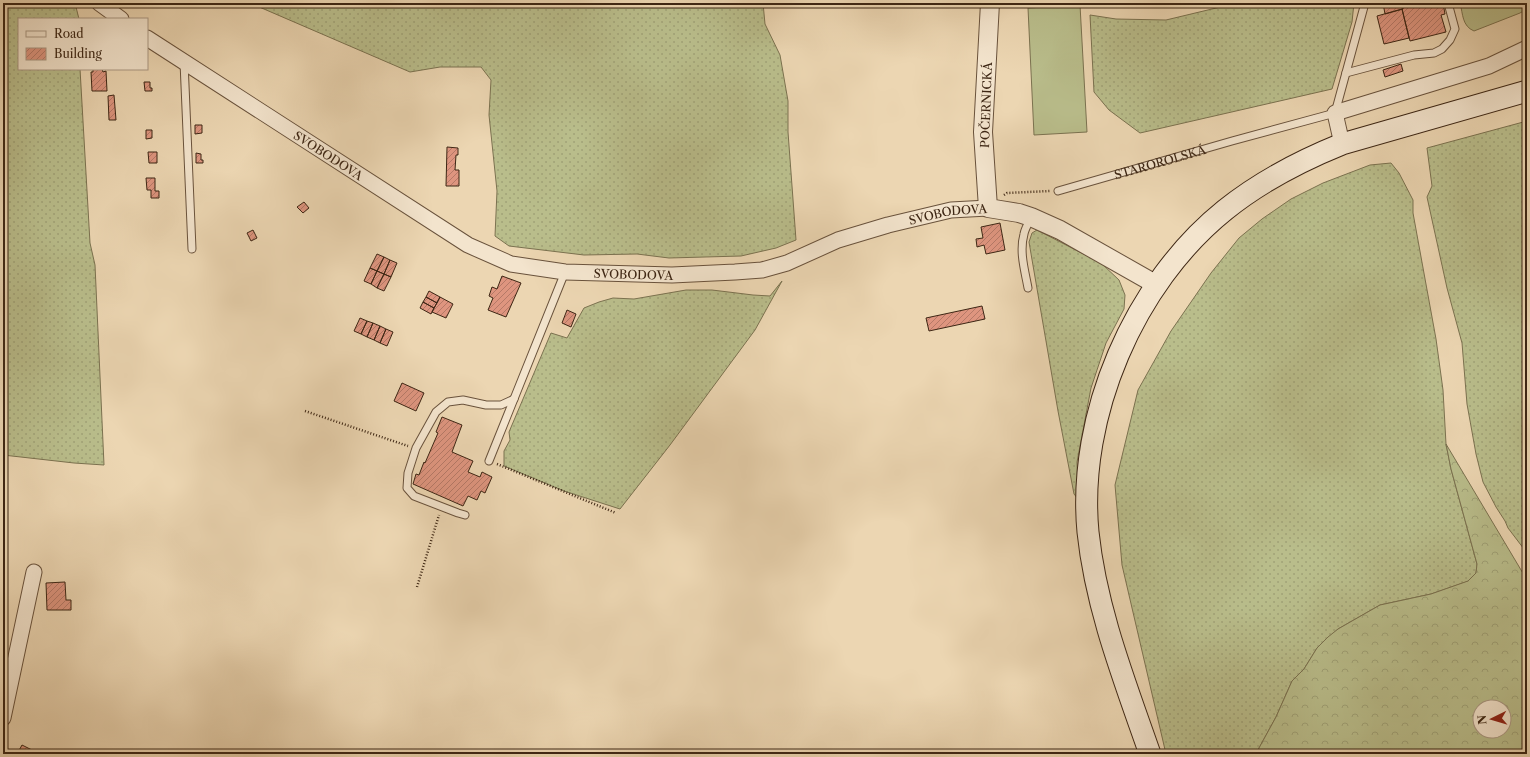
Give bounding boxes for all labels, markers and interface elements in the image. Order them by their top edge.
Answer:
legend [18,18,148,70]
text: Road [54,26,84,41]
text: Building [54,46,102,61]
street label: POČERNICKÁ [976,61,995,148]
street label: SVOBODOVA [291,127,367,184]
street label: STAROROLSKÁ [1112,140,1208,182]
street label: SVOBODOVA [907,201,989,227]
street label: SVOBODOVA [593,265,674,283]
north arrow [1472,699,1512,739]
text: N [1475,714,1489,725]

